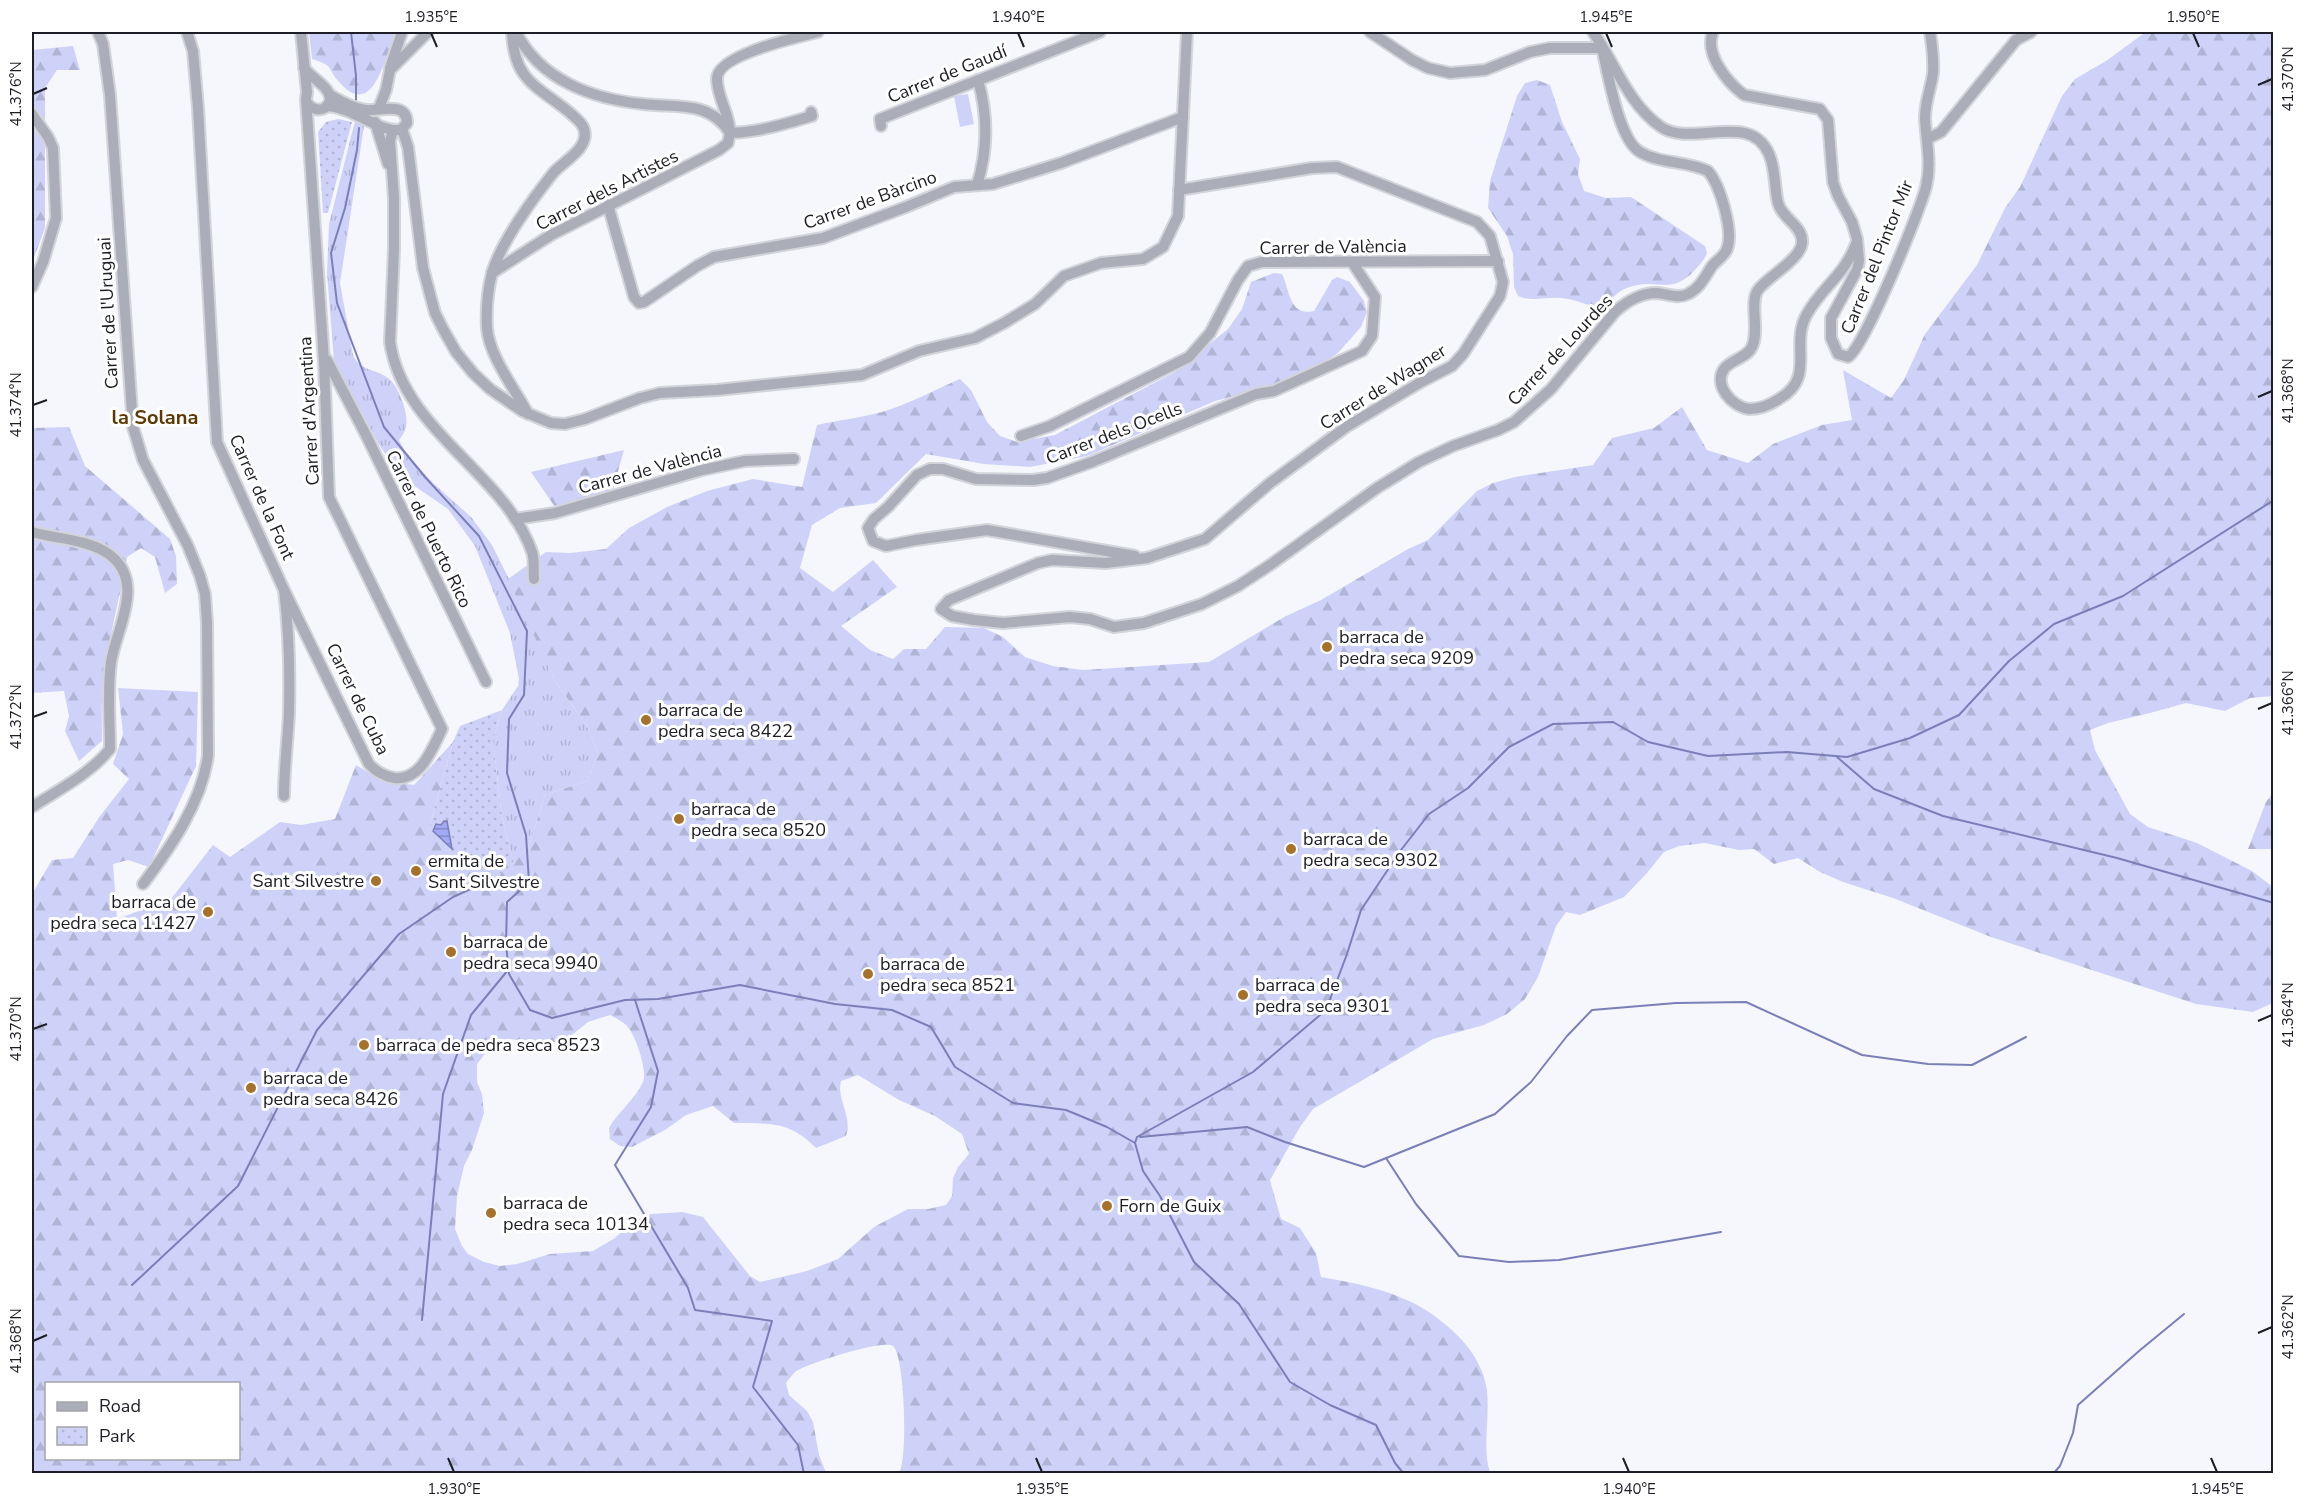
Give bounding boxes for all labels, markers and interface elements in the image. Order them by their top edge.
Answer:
text: 1.935°E [404,7,458,27]
text: 1.940°E [991,7,1045,27]
text: 1.945°E [1579,7,1633,27]
text: 1.950°E [2166,7,2220,27]
street label: Carrer de Gaudí [884,39,1011,109]
text: 41.370°N [2278,46,2298,112]
text: 41.376°N [6,61,26,127]
street label: Carrer dels Artistes [532,144,682,236]
street label: Carrer de Bàrcino [800,165,940,235]
street label: Carrer del Pintor Mir [1835,176,1919,337]
street label: Carrer de València [1259,234,1407,260]
street label: Carrer de l'Uruguai [92,236,124,390]
street label: Carrer de Lourdes [1502,289,1618,411]
street label: Carrer d'Argentina [293,336,325,486]
street label: Carrer de Wagner [1315,338,1451,435]
text: 41.368°N [2278,358,2298,424]
text: 41.374°N [6,372,26,438]
street label: Carrer dels Ocells [1042,396,1186,470]
district label: la Solana [112,404,198,431]
street label: Carrer de la Font [224,430,301,564]
street label: Carrer de València [576,438,724,500]
street label: Carrer de Puerto Rico [380,446,478,612]
place label: barraca de pedra seca 9209 [1339,625,1474,670]
street label: Carrer de Cuba [321,639,395,759]
marker: barraca de pedra seca 9209 [1320,640,1334,654]
text: 41.366°N [2278,670,2298,736]
text: 41.372°N [6,684,26,750]
place label: barraca de pedra seca 8422 [658,698,793,743]
marker: barraca de pedra seca 8422 [639,713,653,727]
place label: barraca de pedra seca 8520 [691,797,826,842]
marker: barraca de pedra seca 8520 [672,812,686,826]
place label: barraca de pedra seca 9302 [1303,827,1438,872]
marker: barraca de pedra seca 9302 [1284,842,1298,856]
place label: ermita de Sant Silvestre [428,849,540,894]
marker: ermita de Sant Silvestre [409,864,423,878]
place label: Sant Silvestre [252,869,364,893]
marker: Sant Silvestre [369,874,383,888]
place label: barraca de pedra seca 11427 [50,890,196,935]
marker: barraca de pedra seca 11427 [201,905,215,919]
place label: barraca de pedra seca 9940 [463,930,598,975]
marker: barraca de pedra seca 9940 [444,945,458,959]
place label: barraca de pedra seca 8521 [880,952,1015,997]
marker: barraca de pedra seca 8521 [861,967,875,981]
place label: barraca de pedra seca 9301 [1255,973,1390,1018]
text: 41.364°N [2278,982,2298,1048]
marker: barraca de pedra seca 9301 [1236,988,1250,1002]
text: 41.370°N [6,996,26,1062]
place label: barraca de pedra seca 8523 [376,1033,600,1057]
marker: barraca de pedra seca 8523 [357,1038,371,1052]
place label: barraca de pedra seca 8426 [263,1066,398,1111]
marker: barraca de pedra seca 8426 [244,1081,258,1095]
place label: barraca de pedra seca 10134 [503,1191,649,1236]
place label: Forn de Guix [1119,1194,1222,1218]
marker: Forn de Guix [1100,1199,1114,1213]
marker: barraca de pedra seca 10134 [484,1206,498,1220]
text: 41.362°N [2278,1294,2298,1360]
text: 41.368°N [6,1308,26,1374]
legend [45,1382,240,1460]
text: Road [99,1394,141,1418]
text: Park [99,1424,136,1448]
text: 1.930°E [427,1479,481,1499]
text: 1.935°E [1015,1479,1069,1499]
text: 1.940°E [1602,1479,1656,1499]
text: 1.945°E [2190,1479,2244,1499]

